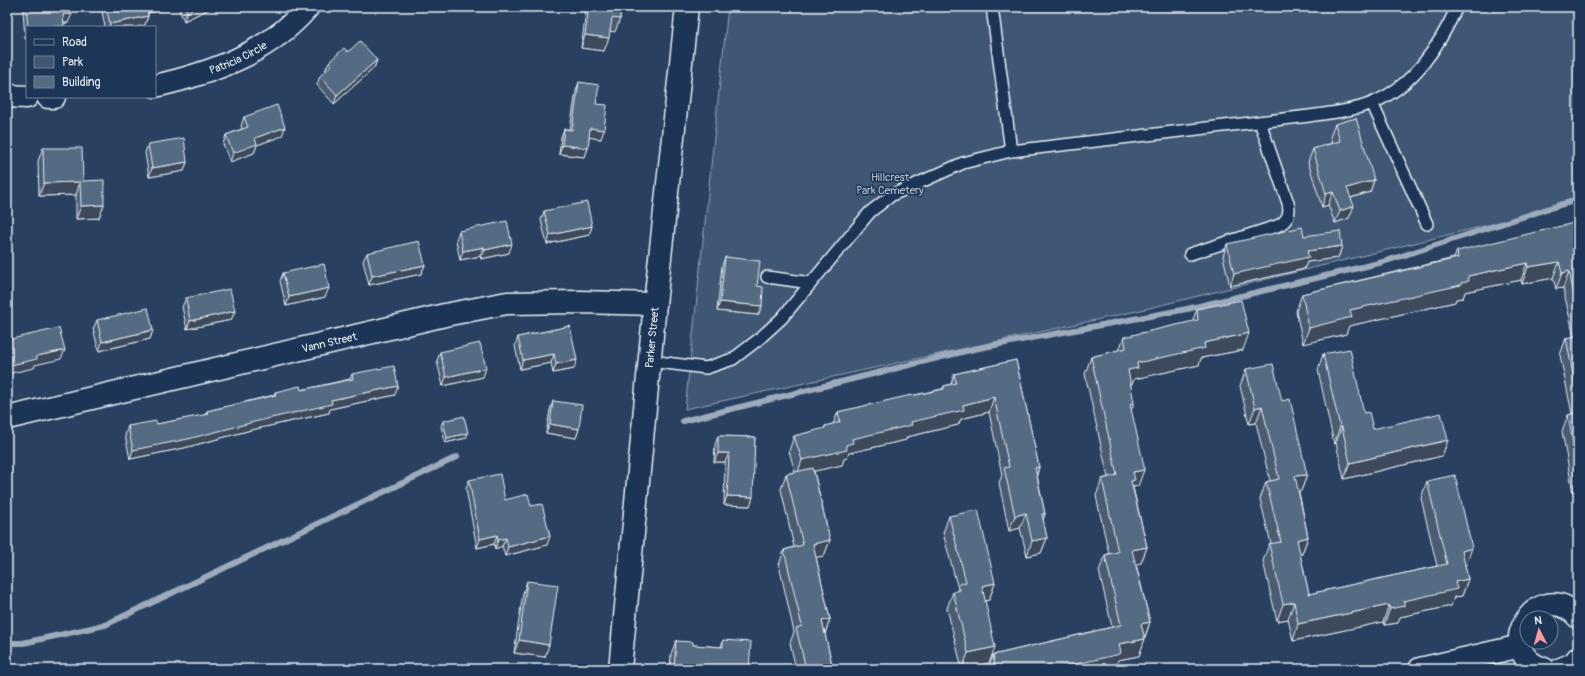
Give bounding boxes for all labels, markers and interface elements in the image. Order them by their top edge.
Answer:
legend [26,26,156,98]
text: Road [62,35,87,50]
street label: Patricia Circle [208,38,270,77]
text: Park [62,55,83,70]
text: Building [62,75,101,90]
park label: Hillcrest Park Cemetery [856,171,924,197]
street label: Parker Street [642,306,661,368]
street label: Vann Street [300,329,359,355]
north arrow [1519,610,1559,650]
text: N [1534,614,1543,627]

